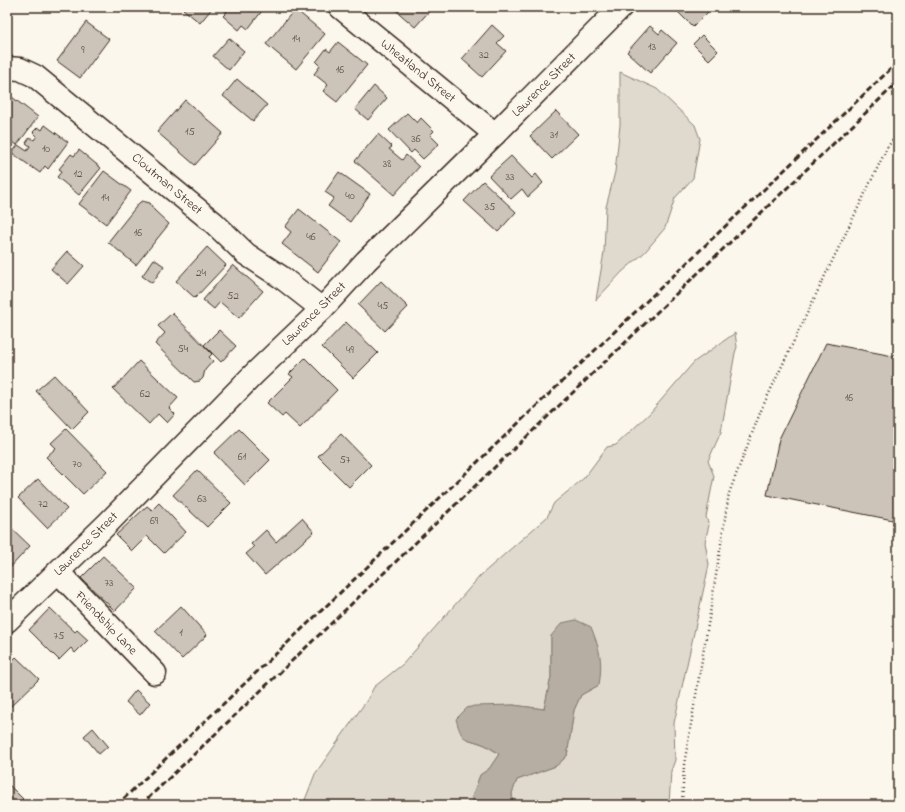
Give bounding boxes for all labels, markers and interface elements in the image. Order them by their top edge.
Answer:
house number: 14 [292,31,300,47]
street label: Wheatland Street [376,35,460,108]
house number: 13 [648,39,656,55]
house number: 9 [81,42,85,58]
house number: 32 [479,47,490,63]
street label: Lawrence Street [508,48,581,121]
house number: 16 [336,62,344,78]
house number: 15 [185,124,195,140]
house number: 31 [550,127,559,143]
house number: 36 [411,131,421,147]
house number: 10 [42,141,50,157]
street label: Cloutman Street [127,149,207,220]
house number: 38 [383,156,391,172]
house number: 12 [74,166,83,182]
house number: 33 [505,169,515,185]
house number: 40 [345,188,355,204]
house number: 14 [101,190,109,206]
house number: 35 [485,199,495,215]
house number: 16 [134,225,142,241]
house number: 46 [306,229,316,245]
house number: 24 [196,265,206,281]
street label: Lawrence Street [278,277,351,350]
house number: 52 [227,288,239,304]
house number: 45 [378,298,388,314]
house number: 54 [178,341,189,357]
house number: 49 [346,342,355,358]
house number: 62 [140,386,151,402]
house number: 16 [845,390,853,406]
house number: 61 [238,449,247,465]
house number: 57 [340,452,351,468]
house number: 70 [72,456,82,472]
house number: 63 [197,491,207,507]
house number: 72 [38,496,49,512]
street label: Lawrence Street [50,507,123,580]
house number: 69 [150,513,159,529]
house number: 73 [104,575,114,591]
street label: Friendship Lane [70,586,142,660]
house number: 1 [179,625,183,641]
house number: 75 [54,628,64,644]

